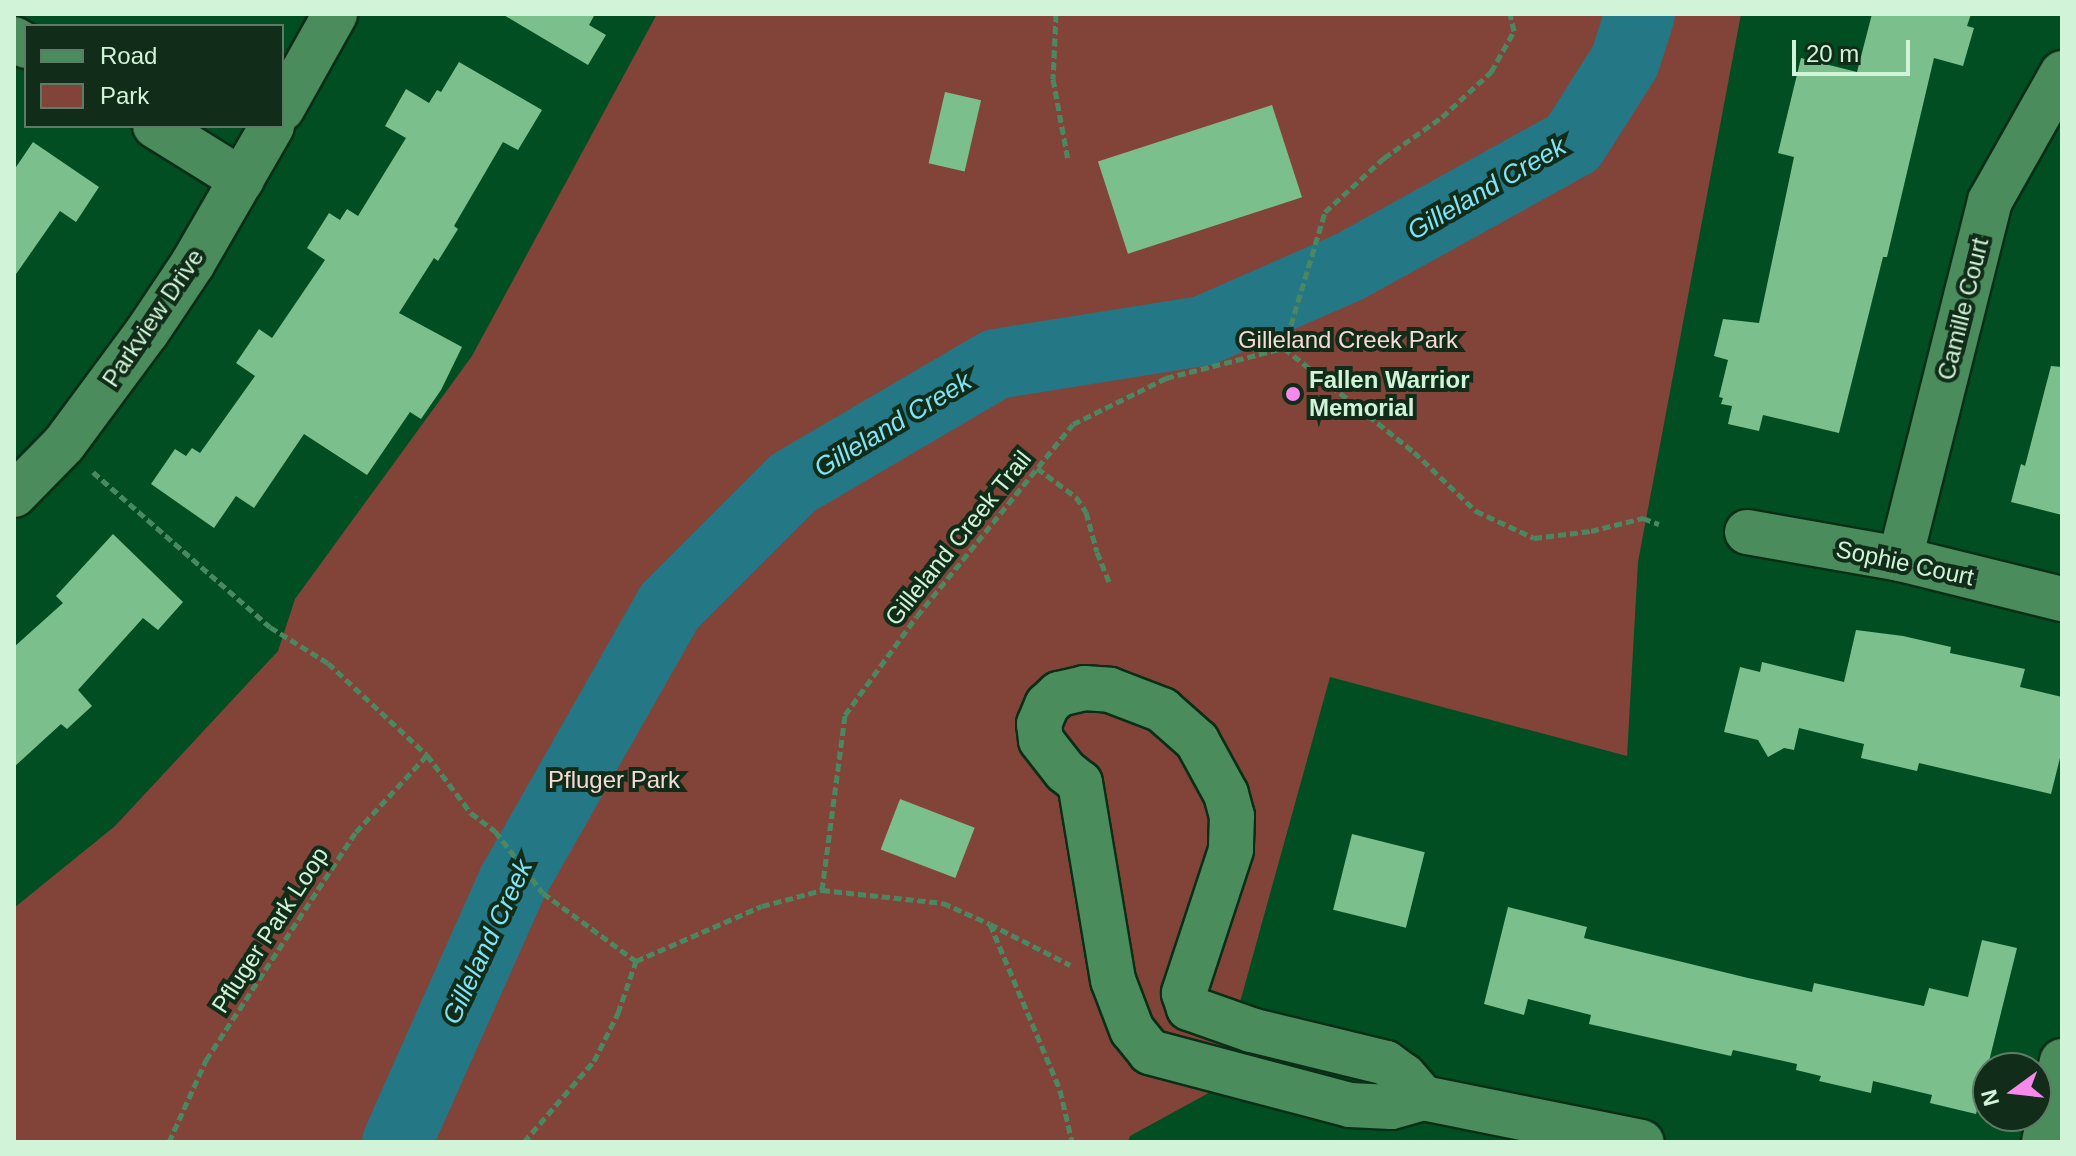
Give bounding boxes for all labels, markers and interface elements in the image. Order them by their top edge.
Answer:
legend [24,24,284,128]
scale bar [1796,24,1914,74]
text: 20 m [1806,40,1859,67]
text: Road [100,42,157,69]
text: Park [100,82,149,109]
water label: Gilleland Creek [1402,131,1572,247]
street label: Camille Court [1931,235,1995,383]
street label: Parkview Drive [96,244,210,392]
park label: Gilleland Creek Park [1238,326,1458,354]
water label: Gilleland Creek [809,366,977,484]
place label: Fallen Warrior Memorial [1309,366,1469,422]
marker: Fallen Warrior Memorial [1284,385,1302,403]
street label: Gilleland Creek Trail [879,445,1037,631]
street label: Sophie Court [1833,534,1977,592]
park label: Pfluger Park [548,766,680,794]
street label: Pfluger Park Loop [206,842,334,1018]
water label: Gilleland Creek [436,855,540,1029]
north arrow [1972,1052,2052,1132]
text: N [1976,1087,2004,1109]

